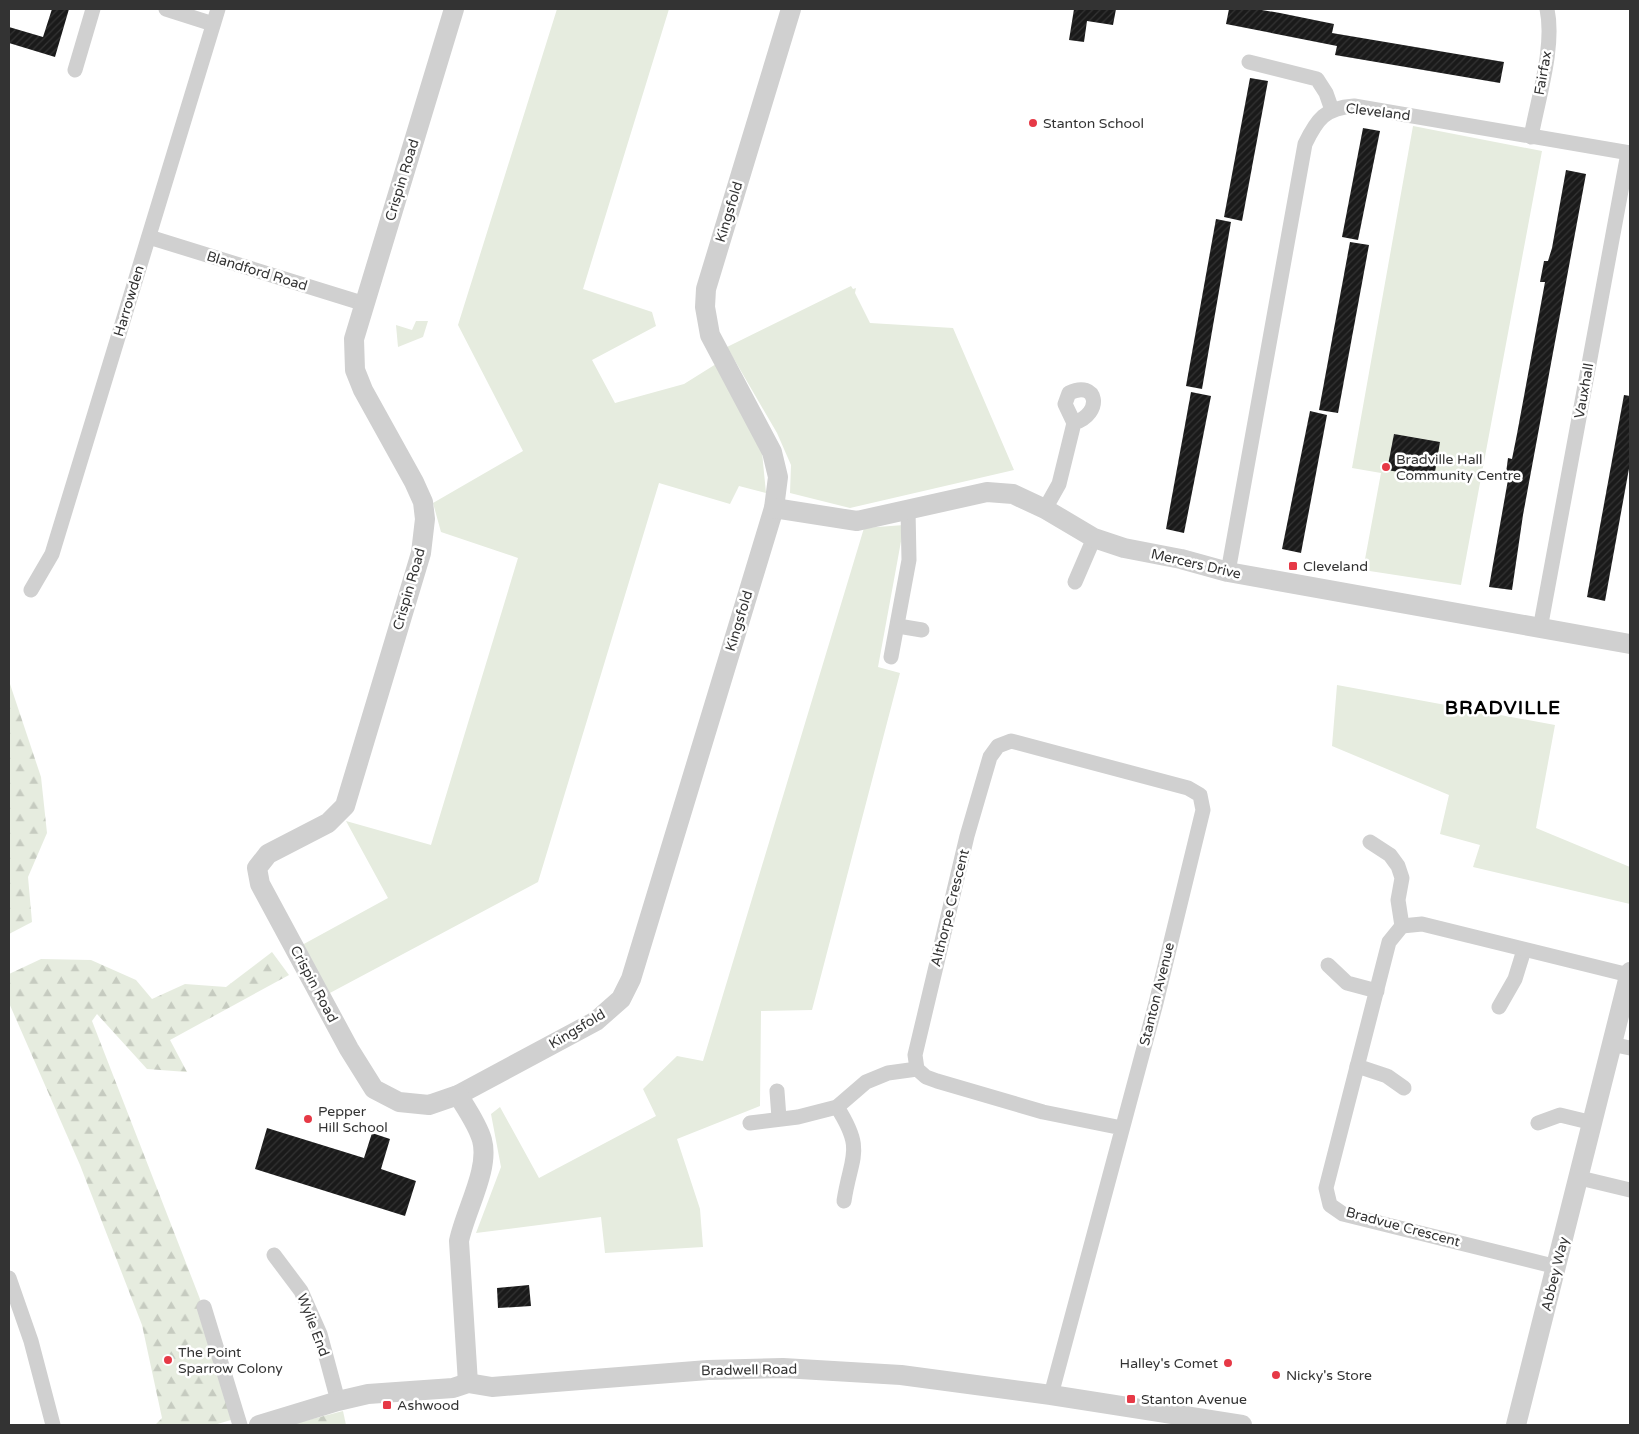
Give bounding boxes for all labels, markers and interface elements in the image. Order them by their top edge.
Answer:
street label: Fairfax [1531,49,1555,97]
street label: Cleveland [1345,100,1411,124]
place label: Stanton School [1043,115,1144,132]
marker: Stanton School [1027,117,1039,129]
street label: Crispin Road [381,137,423,223]
street label: Kingsfold [712,180,746,244]
street label: Blandford Road [205,248,309,294]
street label: Harrowden [110,263,148,339]
street label: Vauxhall [1571,362,1597,420]
place label: Bradville Hall Community Centre [1396,451,1521,484]
marker: Bradville Hall Community Centre [1380,461,1392,473]
street label: Mercers Drive [1149,545,1243,583]
street label: Crispin Road [389,546,429,632]
place label: Cleveland [1303,558,1368,575]
marker: Cleveland [1287,560,1299,572]
street label: Kingsfold [722,589,756,653]
district label: BRADVILLE [1445,697,1561,719]
street label: Althorpe Crescent [927,847,973,969]
street label: Stanton Avenue [1136,940,1178,1047]
street label: Crispin Road [287,943,341,1025]
street label: Kingsfold [546,1006,608,1052]
place label: Pepper Hill School [318,1103,388,1136]
marker: Pepper Hill School [302,1113,314,1125]
street label: Bradvue Crescent [1344,1204,1463,1251]
street label: Abbey Way [1538,1235,1573,1313]
street label: Wylie End [293,1291,333,1359]
place label: The Point Sparrow Colony [178,1344,283,1377]
marker: The Point Sparrow Colony [162,1354,174,1366]
place label: Halley's Comet [1120,1355,1219,1372]
marker: Halley's Comet [1222,1357,1234,1369]
street label: Bradwell Road [701,1361,797,1379]
place label: Nicky's Store [1286,1367,1372,1384]
marker: Nicky's Store [1270,1369,1282,1381]
place label: Stanton Avenue [1141,1391,1247,1408]
marker: Stanton Avenue [1125,1393,1137,1405]
place label: Ashwood [397,1397,459,1414]
marker: Ashwood [381,1399,393,1411]

